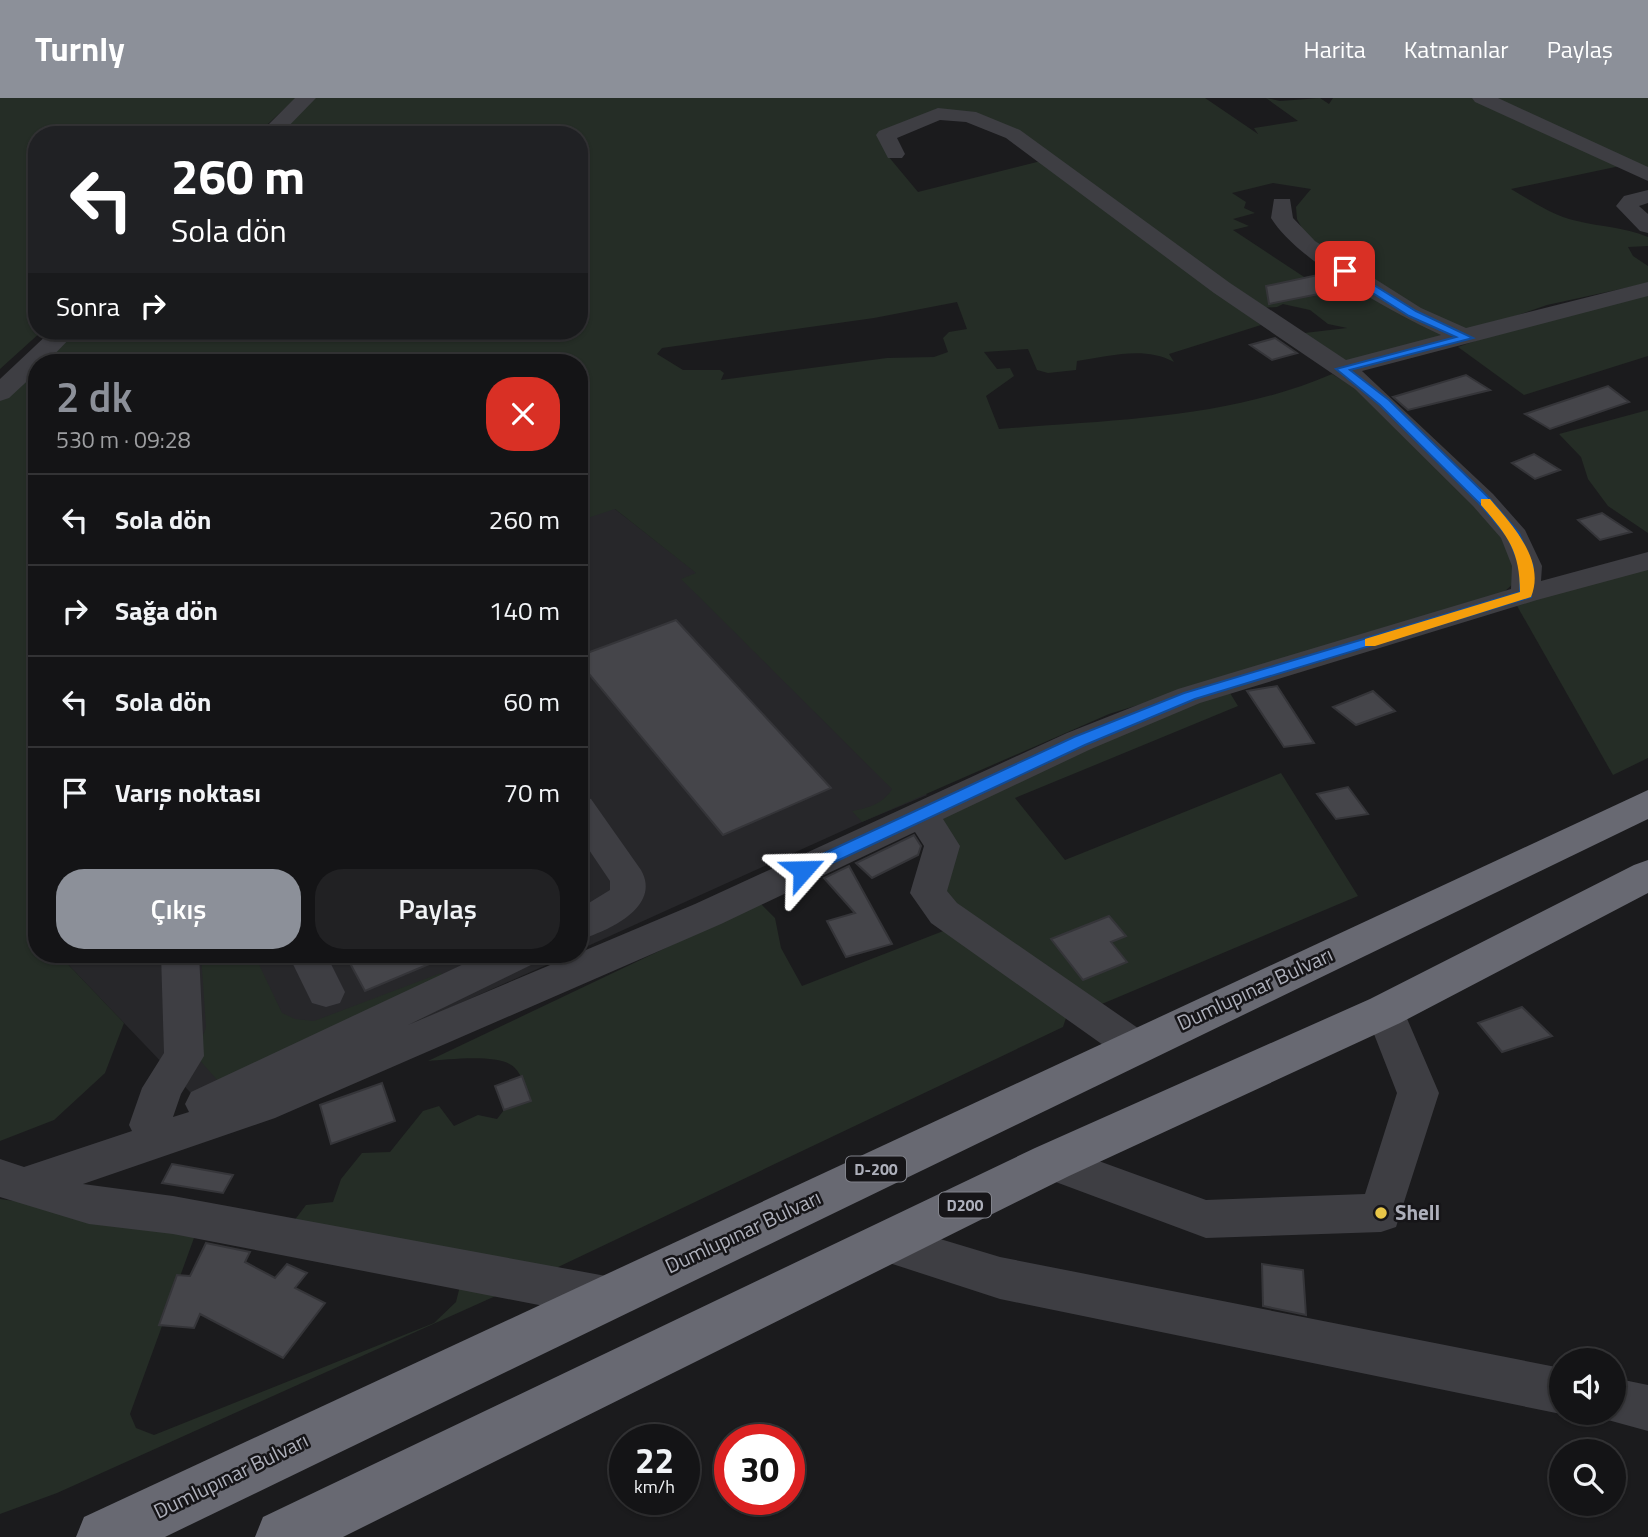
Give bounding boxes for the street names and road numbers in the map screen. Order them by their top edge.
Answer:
street label: Dumlupınar Bulvarı [1171,938,1338,1038]
road number: D-200 [846,1156,906,1182]
street label: Dumlupınar Bulvarı [659,1181,826,1281]
road number: D200 [939,1192,991,1218]
street label: Dumlupınar Bulvarı [148,1424,313,1526]

